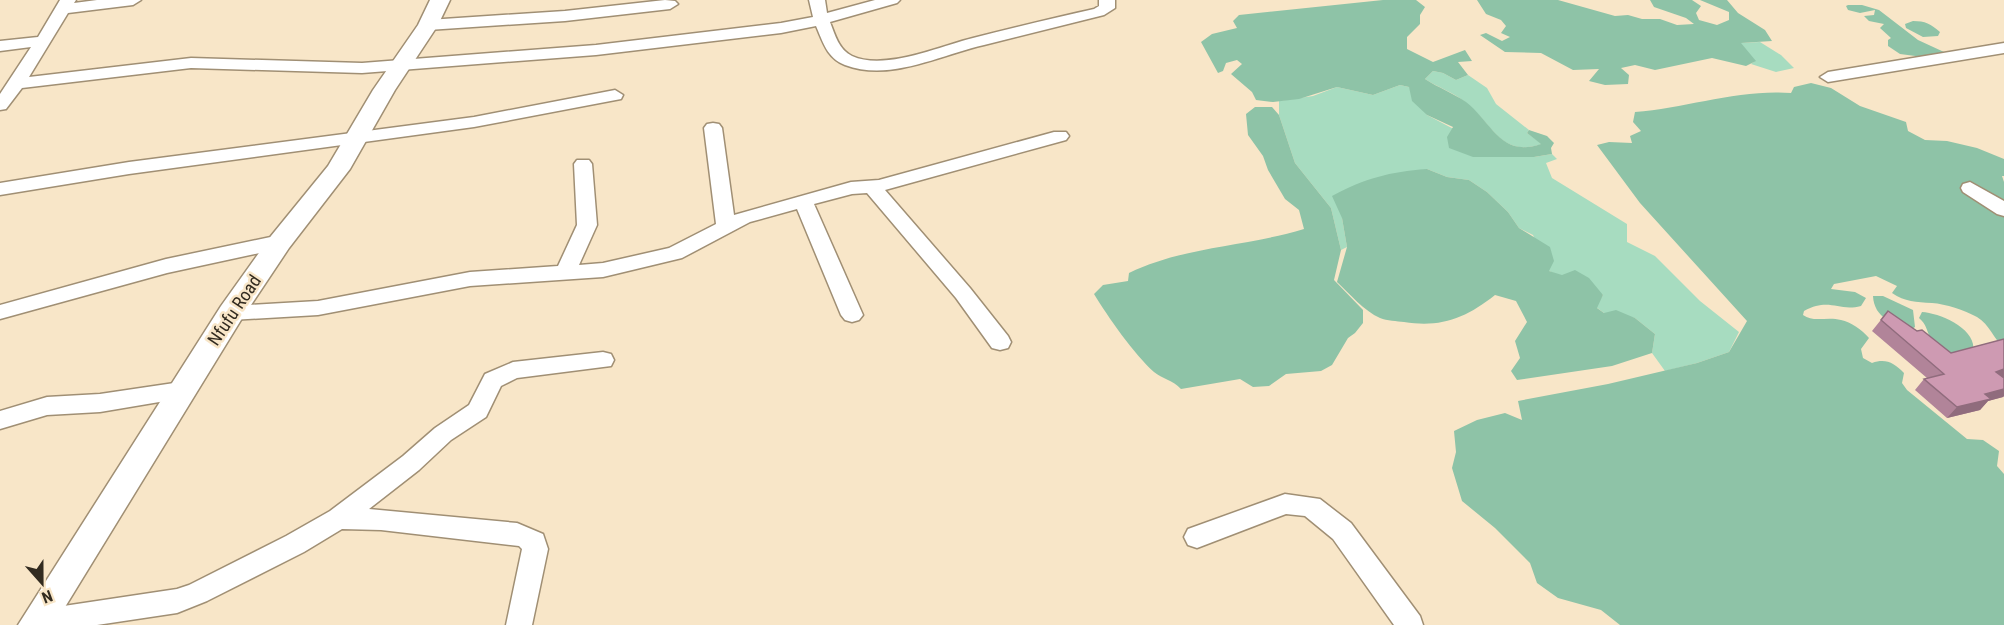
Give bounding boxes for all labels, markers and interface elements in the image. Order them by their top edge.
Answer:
street label: Nfufu Road [203,271,265,349]
north arrow [12,553,72,613]
text: N [39,586,55,607]

